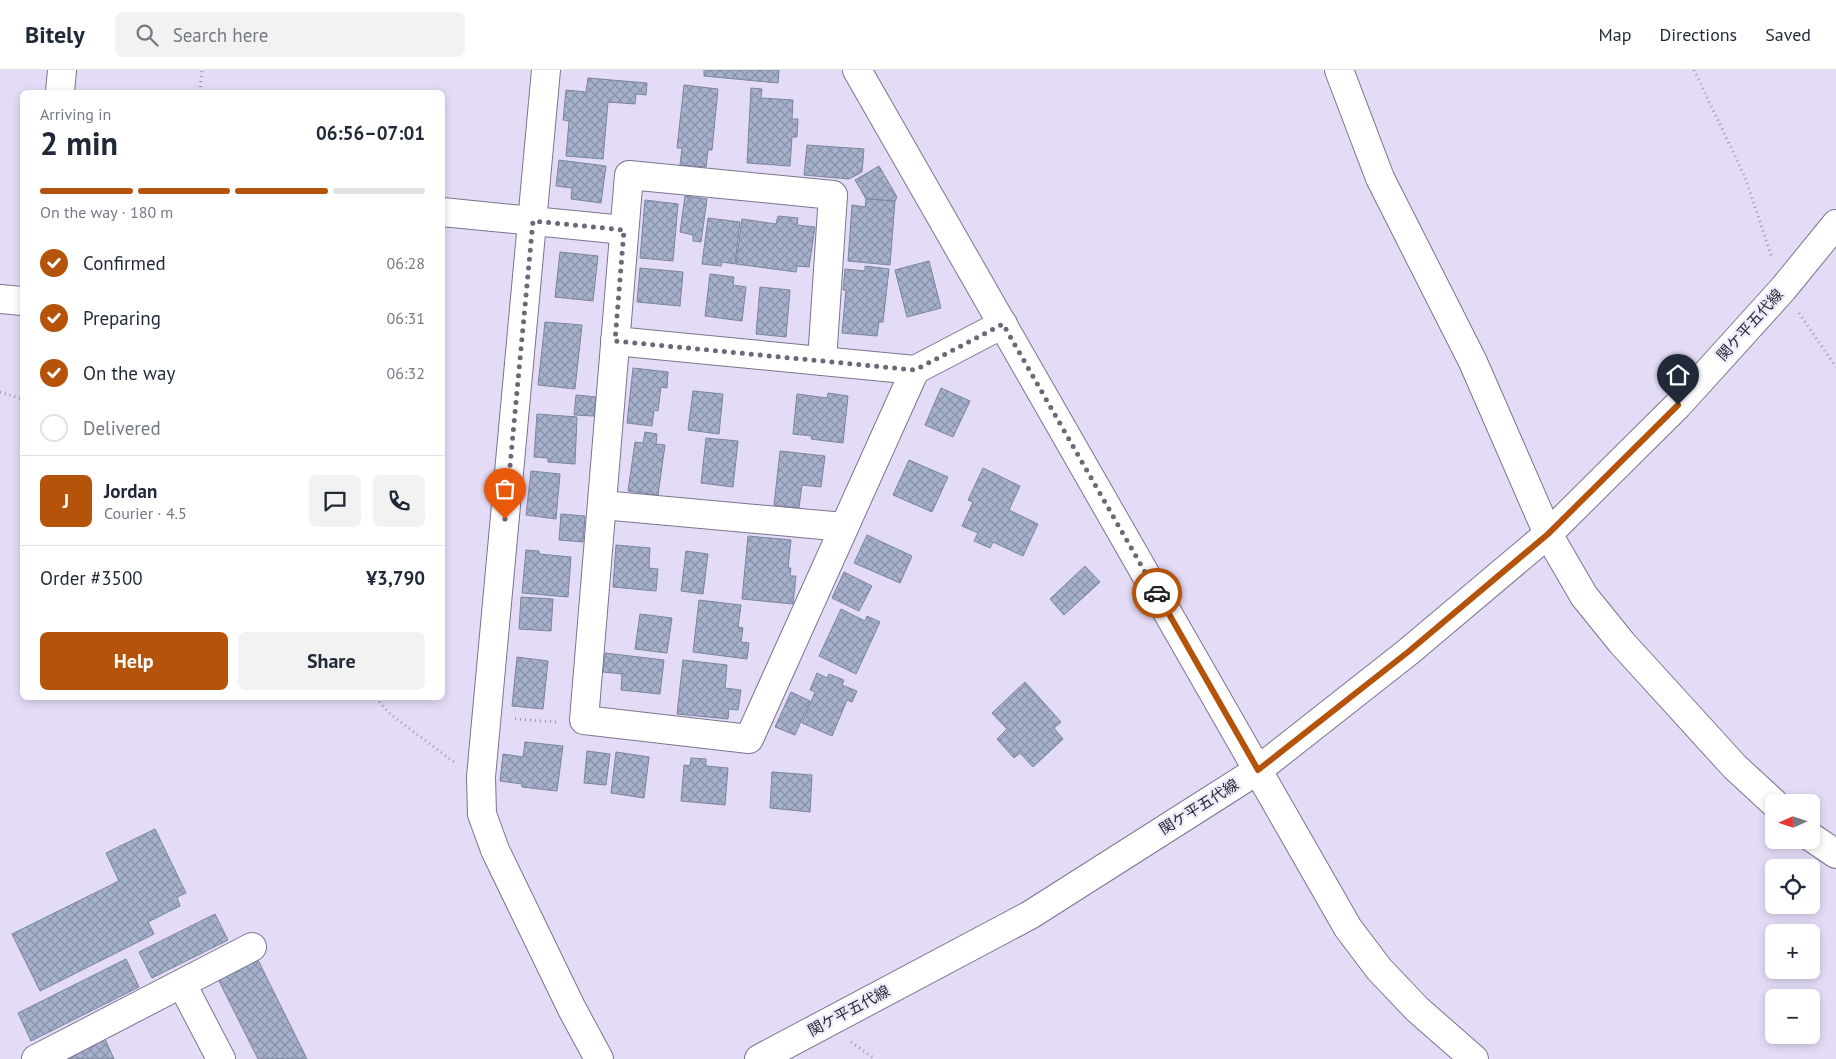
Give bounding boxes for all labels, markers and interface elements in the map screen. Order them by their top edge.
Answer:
search box [115,12,465,57]
text: Bitely [25,19,85,50]
icon: search [133,21,161,49]
text: Search here [173,23,268,47]
text: Map [1599,23,1631,46]
text: Directions [1659,23,1737,46]
text: Saved [1765,23,1811,46]
text: Arriving in [40,104,111,124]
text: 06:56–07:01 [316,121,425,145]
text: 2 min [40,122,118,164]
text: On the way · 180 m [40,202,173,222]
icon: check [40,249,68,277]
text: Confirmed [83,251,166,275]
text: 06:28 [387,253,425,273]
street label: 関ケ平五代線 [1712,285,1787,364]
icon: check [40,304,68,332]
text: Preparing [83,306,161,330]
text: 06:31 [387,308,425,328]
pin [1657,354,1699,405]
icon: check [40,359,68,387]
text: On the way [83,361,175,385]
icon: home [1664,361,1692,389]
text: 06:32 [387,363,425,383]
text: Delivered [83,416,161,440]
pin [484,468,526,519]
button: chat [309,475,361,527]
button: phone [373,475,425,527]
icon: bag [491,475,519,503]
text: Jordan [104,479,157,503]
text: J [63,489,69,513]
text: Courier · 4.5 [104,503,187,523]
text: Order #3500 [40,566,143,590]
text: ¥3,790 [366,566,425,590]
courier [1132,568,1182,618]
icon: car [1143,579,1171,607]
button: Help [40,632,228,690]
button: Share [238,632,425,690]
street label: 関ケ平五代線 [1156,775,1242,838]
north arrow [1765,794,1820,849]
map controls [1765,794,1820,1044]
button: locate [1765,859,1820,914]
button: + [1765,924,1820,979]
street label: 関ケ平五代線 [805,981,893,1040]
button: − [1765,989,1820,1044]

